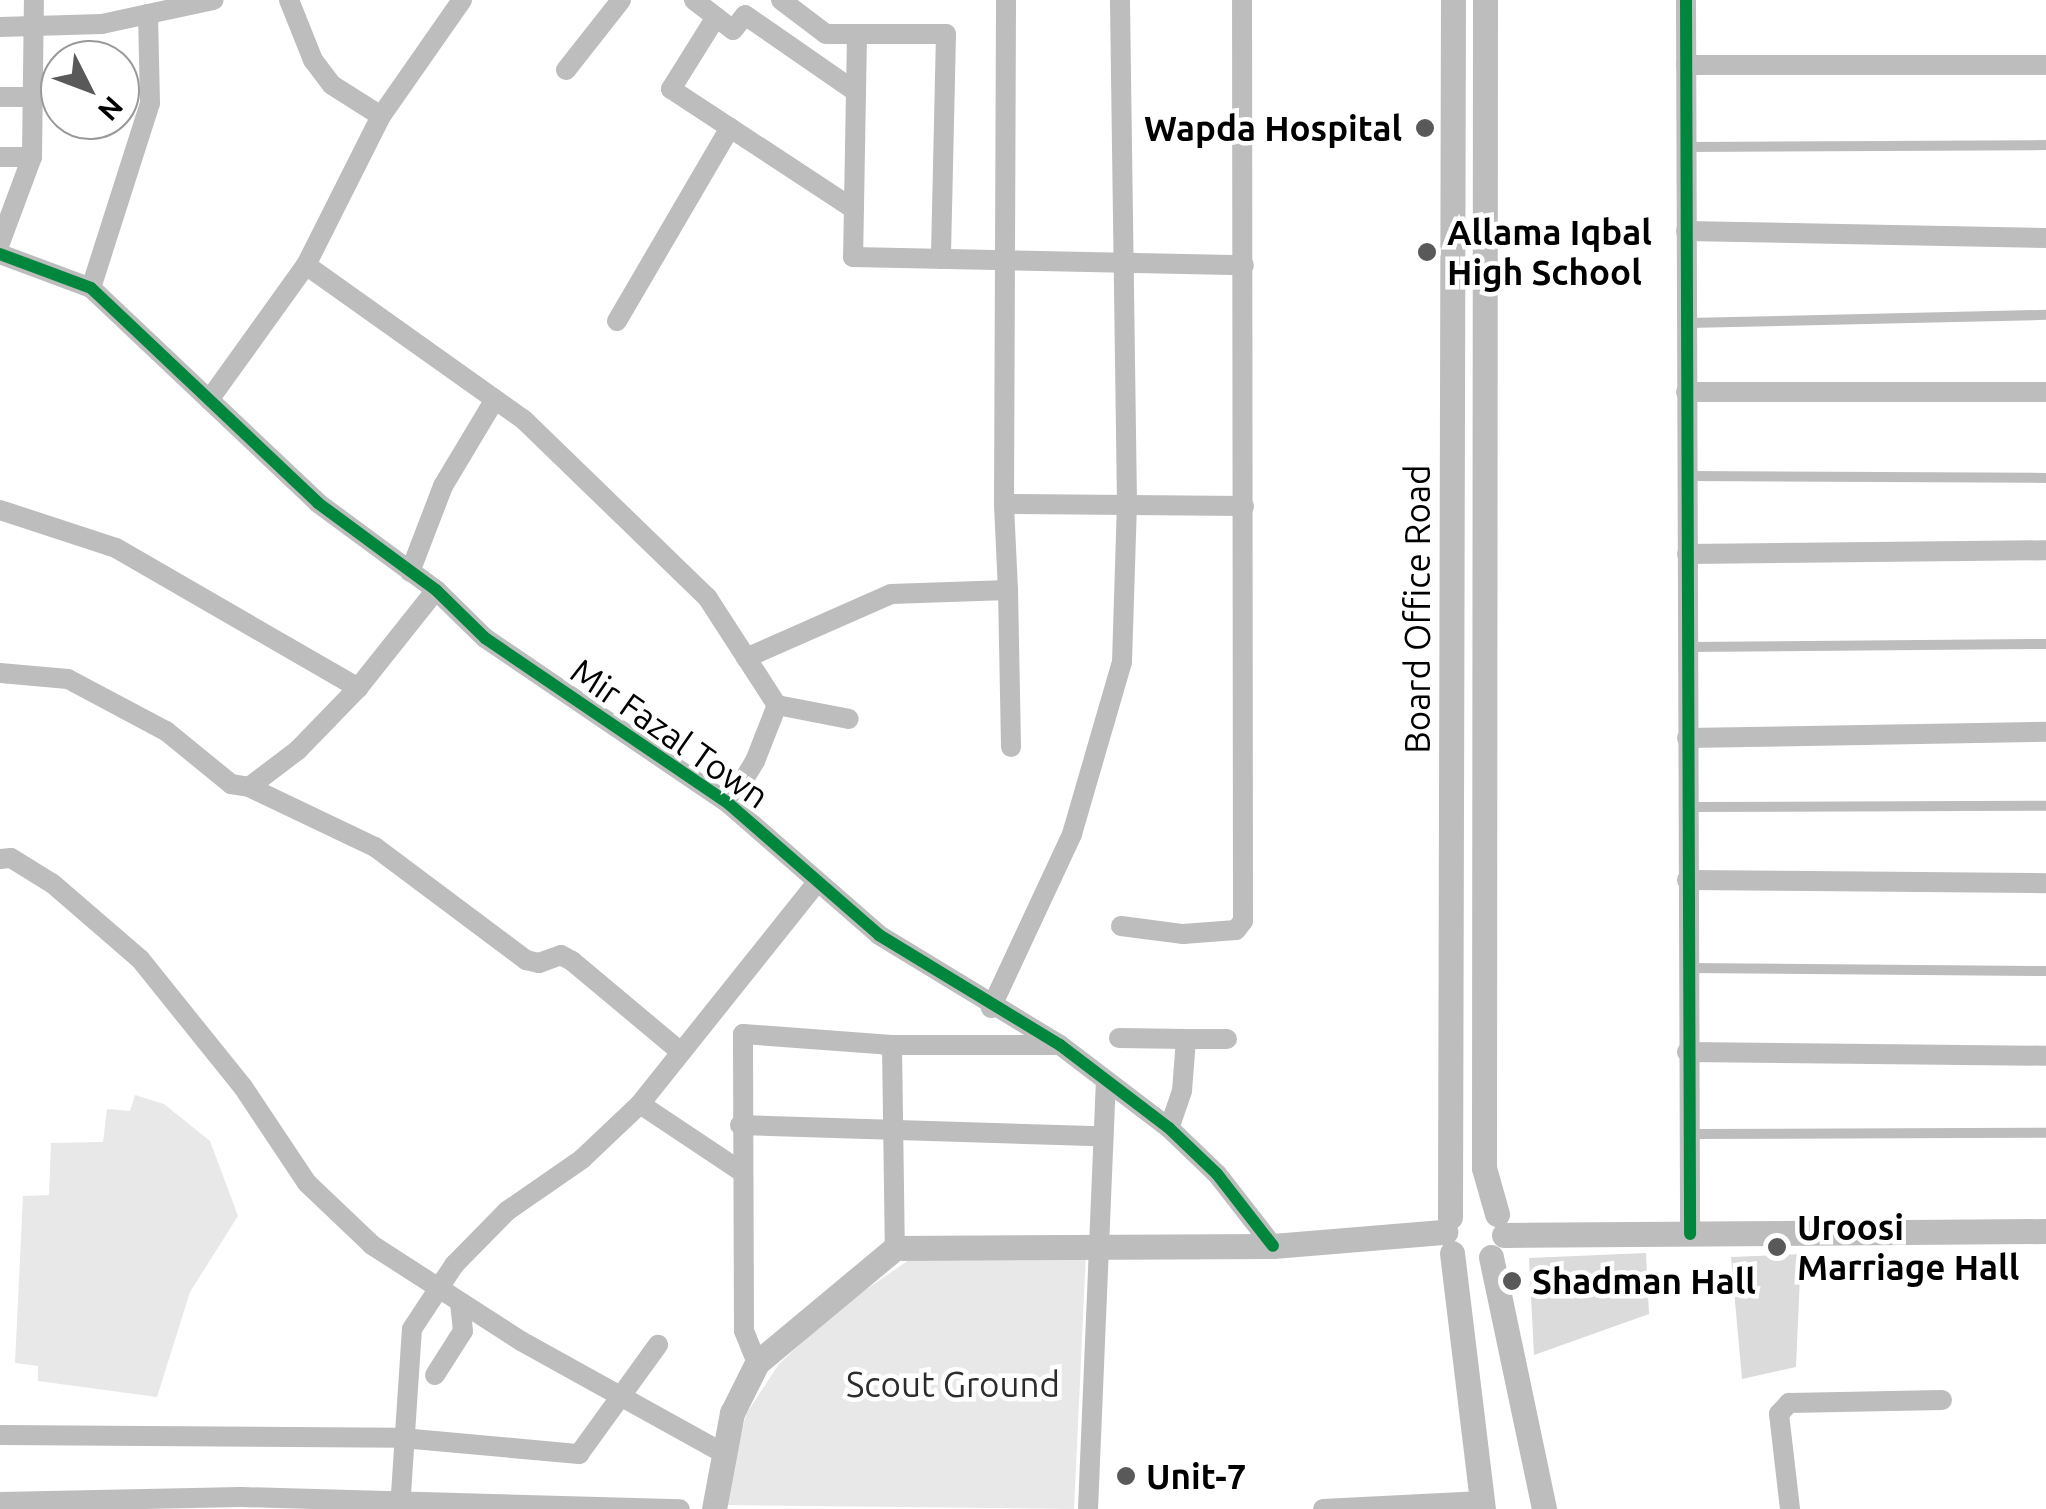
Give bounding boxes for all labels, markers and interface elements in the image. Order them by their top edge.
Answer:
north arrow [40,40,140,140]
text: N [93,91,130,127]
place label: Wapda Hospital [1144,107,1402,149]
marker: Wapda Hospital [1412,115,1438,141]
place label: Allama Iqbal High School [1447,211,1652,293]
marker: Allama Iqbal High School [1416,241,1438,263]
street label: Board Office Road [1396,465,1438,753]
street label: Mir Fazal Town [563,649,777,817]
place label: Uroosi Marriage Hall [1797,1206,2019,1288]
marker: Uroosi Marriage Hall [1766,1236,1788,1258]
place label: Shadman Hall [1532,1260,1756,1302]
marker: Shadman Hall [1501,1270,1523,1292]
park label: Scout Ground [846,1363,1060,1405]
place label: Unit-7 [1146,1455,1247,1497]
marker: Unit-7 [1115,1465,1137,1487]

